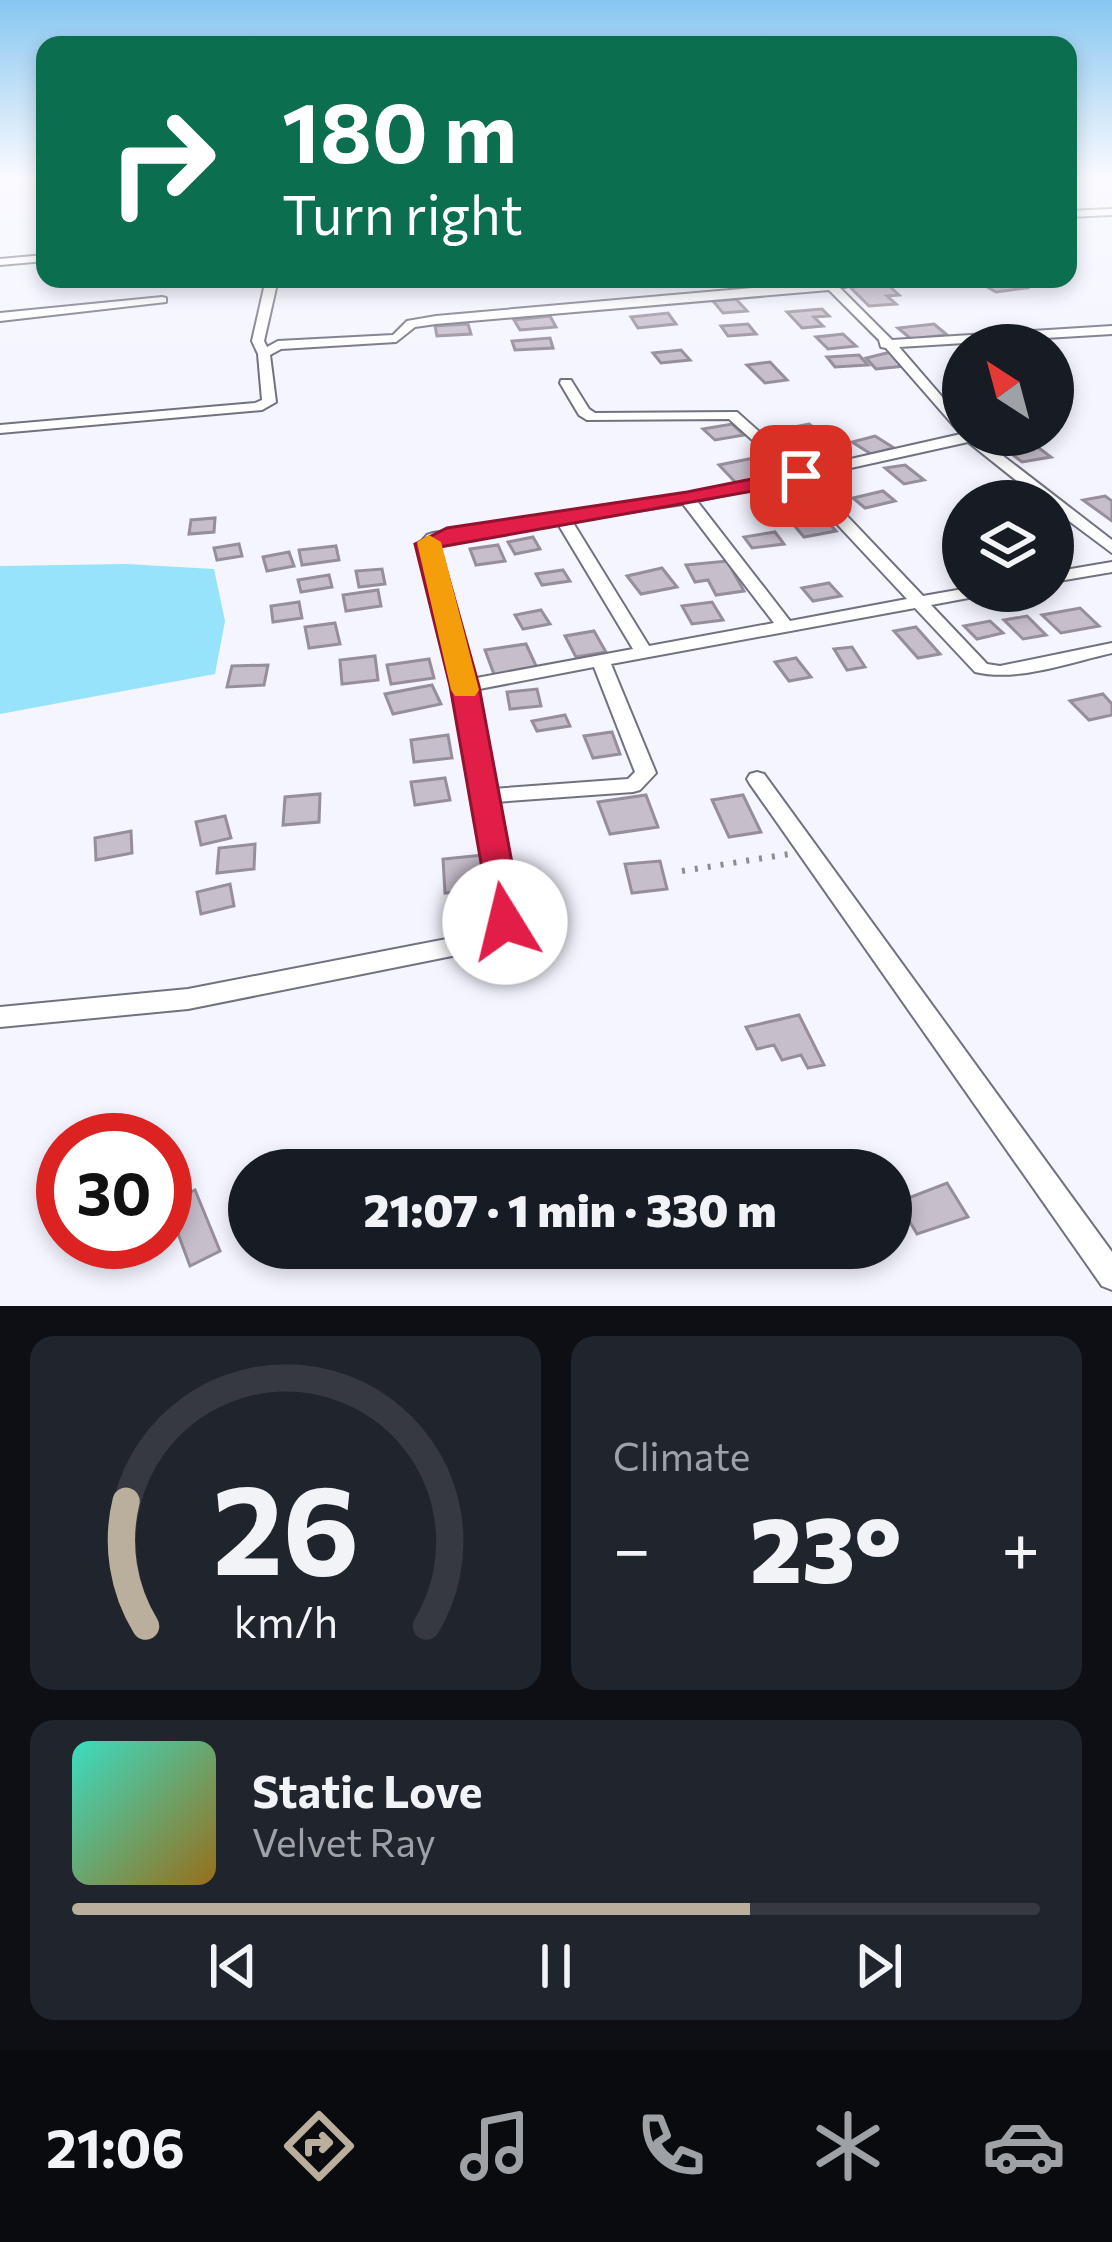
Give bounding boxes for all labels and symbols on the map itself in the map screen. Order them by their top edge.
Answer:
north arrow [942,324,1074,456]
pin [750,425,852,527]
position arrow [442,859,568,985]
speed limit sign: 30 [36,1113,192,1269]

